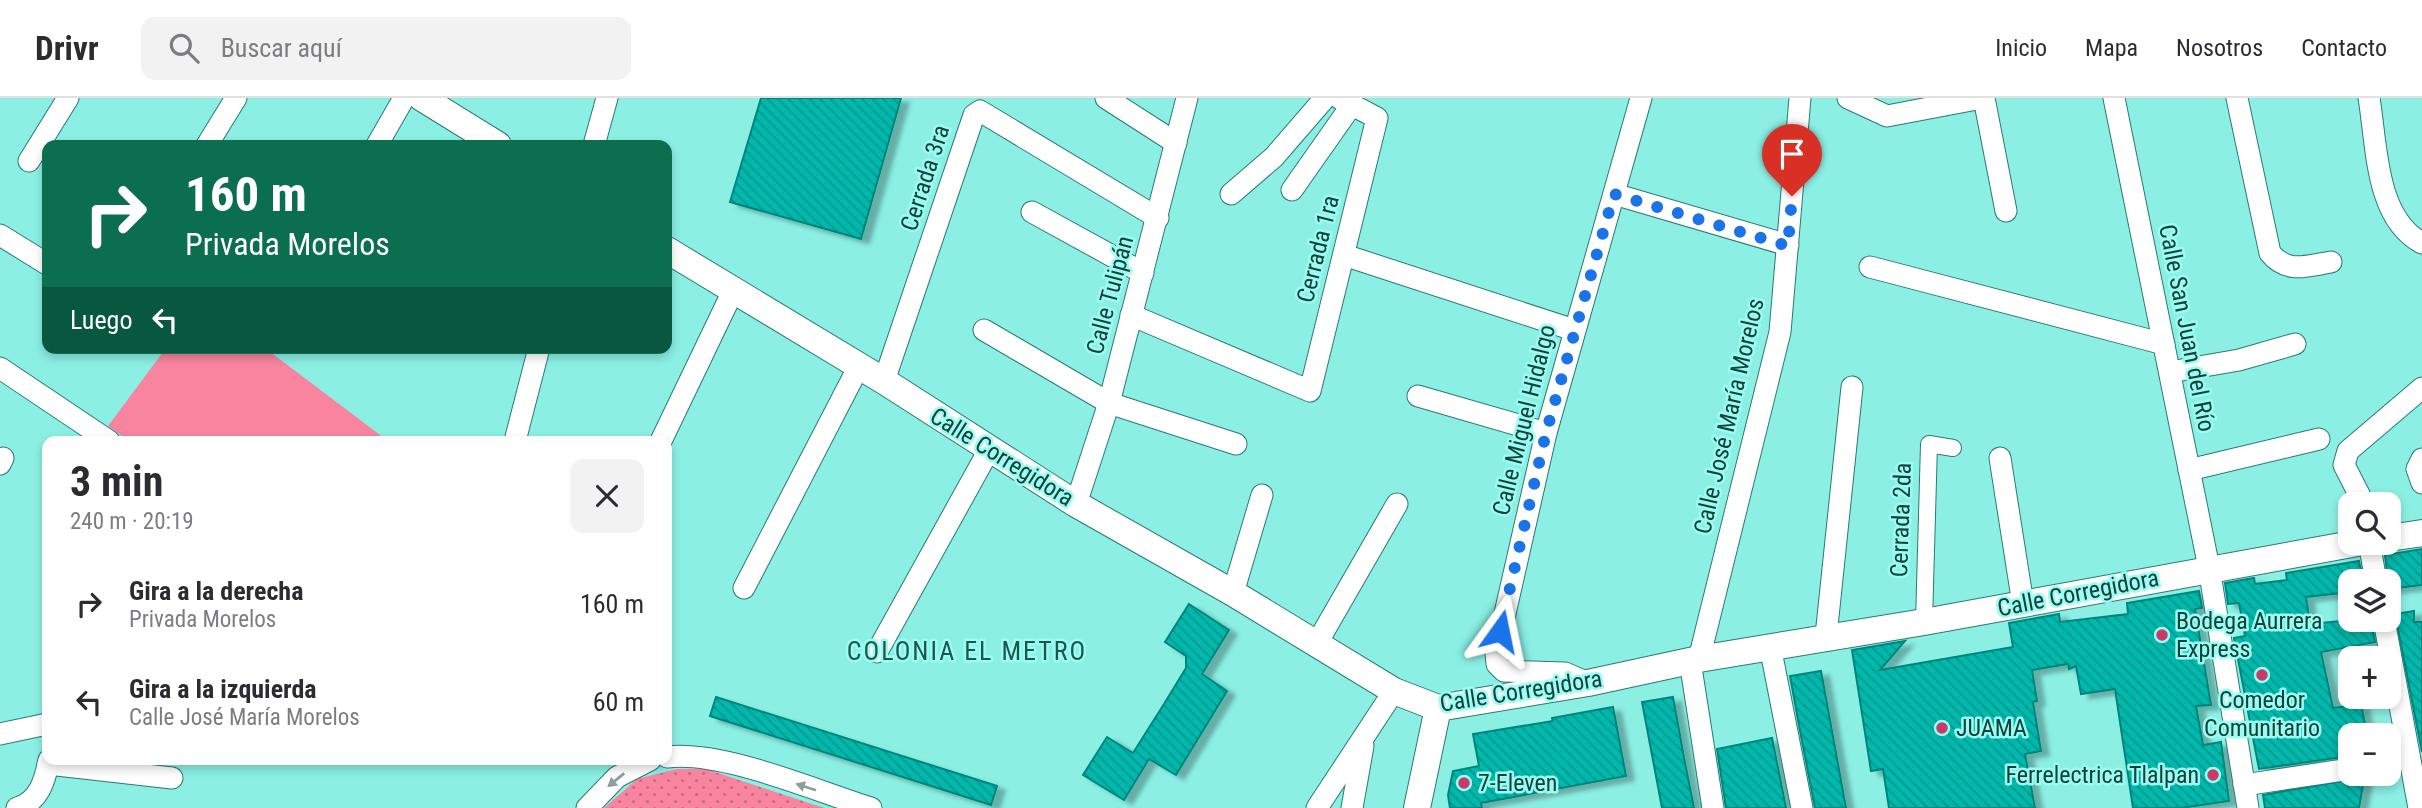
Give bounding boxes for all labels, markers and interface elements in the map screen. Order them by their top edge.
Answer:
search box [141,17,631,80]
text: Drivr [35,29,99,68]
icon: search [165,29,203,67]
text: Buscar aquí [221,33,342,63]
text: Inicio [1995,34,2047,62]
text: Mapa [2085,34,2138,62]
text: Nosotros [2176,34,2263,62]
text: Contacto [2301,34,2387,62]
street label: Cerrada 3ra [895,122,955,234]
pin [1762,124,1822,196]
icon: arrive [1773,135,1811,173]
text: 160 m [185,166,307,223]
icon: right [70,168,161,259]
street label: Cerrada 1ra [1291,192,1345,306]
street label: Calle San Juan del Río [2153,222,2221,434]
text: Privada Morelos [185,225,390,263]
street label: Calle Tulipán [1081,233,1139,357]
street label: Calle José María Morelos [1688,296,1770,536]
icon: left [146,301,184,339]
text: Luego [70,305,132,335]
street label: Calle Miguel Hidalgo [1487,322,1561,518]
street label: Calle Corregidora [925,402,1079,512]
text: 3 min [70,457,163,506]
button: close [570,459,644,533]
street label: Cerrada 2da [1885,462,1917,578]
map controls [2338,492,2401,786]
button: search [2338,492,2401,555]
text: 240 m · 20:19 [70,508,194,535]
street label: Calle Corregidora [1995,564,2161,622]
button: layers [2338,569,2401,632]
text: Gira a la derecha [129,576,303,606]
icon: right [70,585,108,623]
text: 160 m [580,589,644,619]
position arrow [1463,594,1537,668]
text: Privada Morelos [129,606,276,633]
place label: Bodega Aurrera Express [2176,607,2322,663]
marker: Bodega Aurrera Express [2154,627,2170,643]
district label: COLONIA EL METRO [847,636,1087,666]
button: + [2338,646,2401,709]
street label: Calle Corregidora [1438,664,1604,718]
marker: Comedor Comunitario [2254,667,2270,683]
text: Gira a la izquierda [129,674,317,704]
icon: left [70,683,108,721]
place label: Comedor Comunitario [2204,686,2320,742]
text: 60 m [593,687,644,717]
text: Calle José María Morelos [129,704,360,731]
place label: JUAMA [1956,714,2027,742]
marker: JUAMA [1934,720,1950,736]
button: − [2338,723,2401,786]
place label: Ferrelectrica Tlalpan [2005,761,2199,789]
marker: Ferrelectrica Tlalpan [2205,767,2221,783]
place label: 7-Eleven [1478,769,1557,797]
one-way arrow [607,772,625,787]
marker: 7-Eleven [1456,775,1472,791]
one-way arrow [795,782,816,792]

